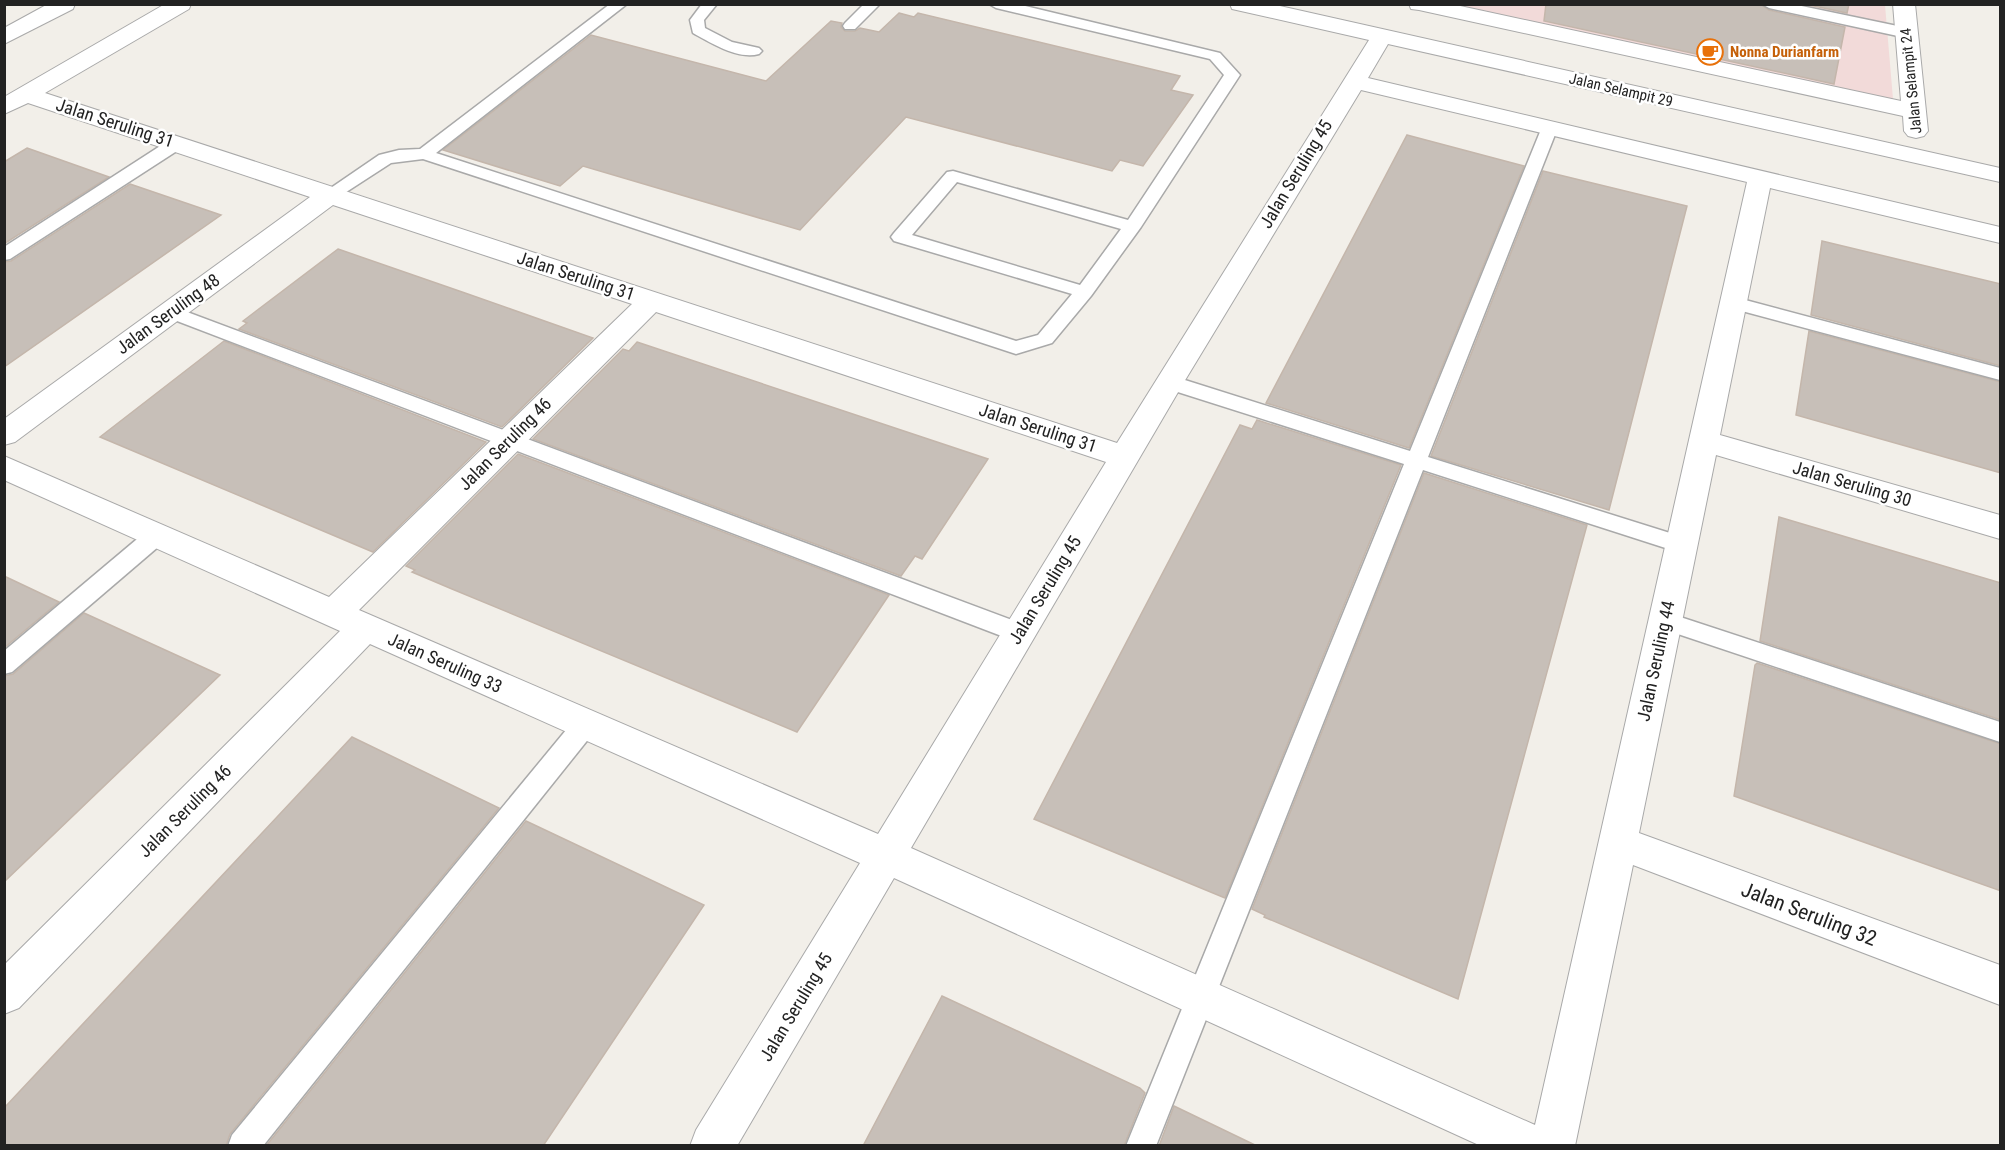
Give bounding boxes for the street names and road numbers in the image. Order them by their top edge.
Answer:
street label: Jalan Selampit 24 [1897,27,1925,135]
street label: Jalan Selampit 29 [1567,69,1675,111]
street label: Jalan Seruling 31 [54,94,177,151]
street label: Jalan Seruling 45 [1255,116,1336,232]
street label: Jalan Seruling 31 [515,247,638,304]
street label: Jalan Seruling 48 [112,269,223,358]
street label: Jalan Seruling 46 [454,393,555,494]
street label: Jalan Seruling 31 [977,399,1100,456]
street label: Jalan Seruling 30 [1790,457,1914,511]
street label: Jalan Seruling 45 [1004,532,1085,648]
street label: Jalan Seruling 44 [1632,599,1679,723]
street label: Jalan Seruling 33 [385,628,506,697]
street label: Jalan Seruling 46 [134,760,235,861]
street label: Jalan Seruling 32 [1738,877,1880,951]
street label: Jalan Seruling 45 [755,949,836,1065]

